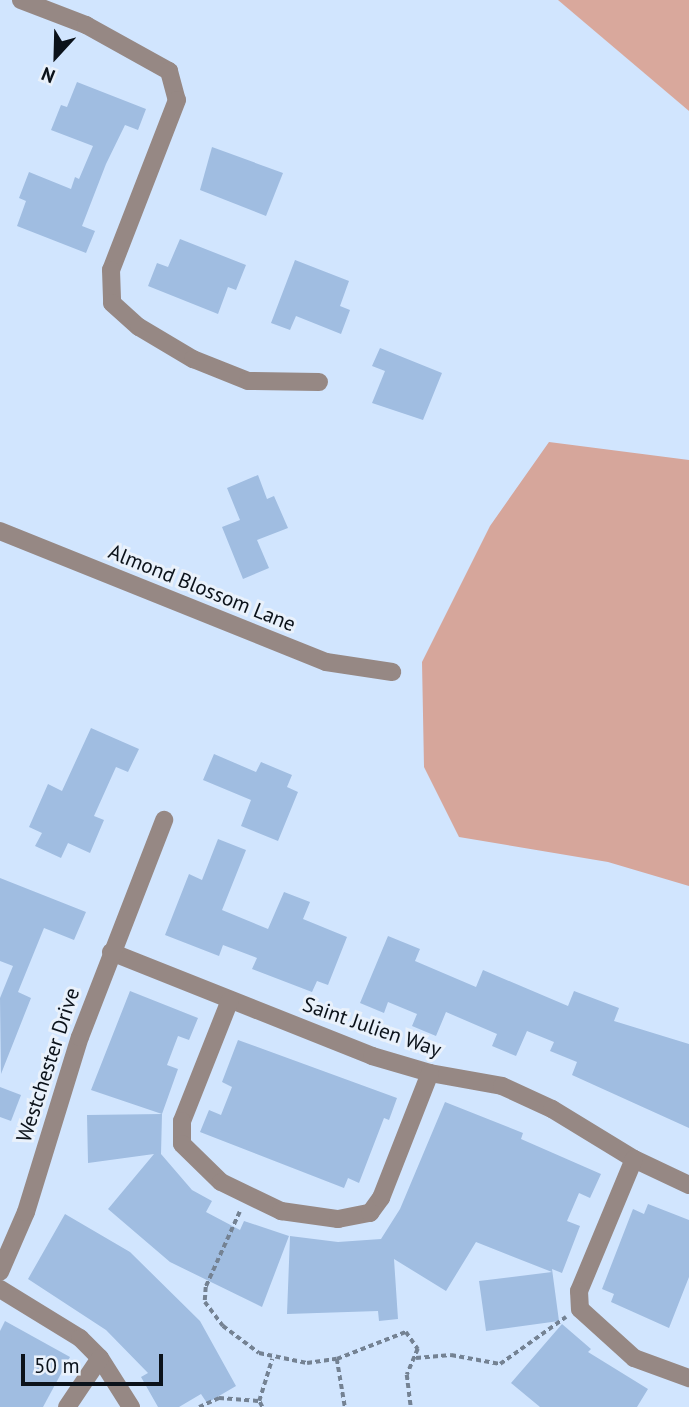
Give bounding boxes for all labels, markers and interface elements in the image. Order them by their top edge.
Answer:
north arrow [21,21,91,91]
text: N [38,62,58,89]
street label: Almond Blossom Lane [105,539,299,637]
street label: Westchester Drive [11,985,85,1145]
street label: Saint Julien Way [299,991,445,1063]
scale bar [24,1340,166,1384]
text: 50 m [34,1352,80,1379]

